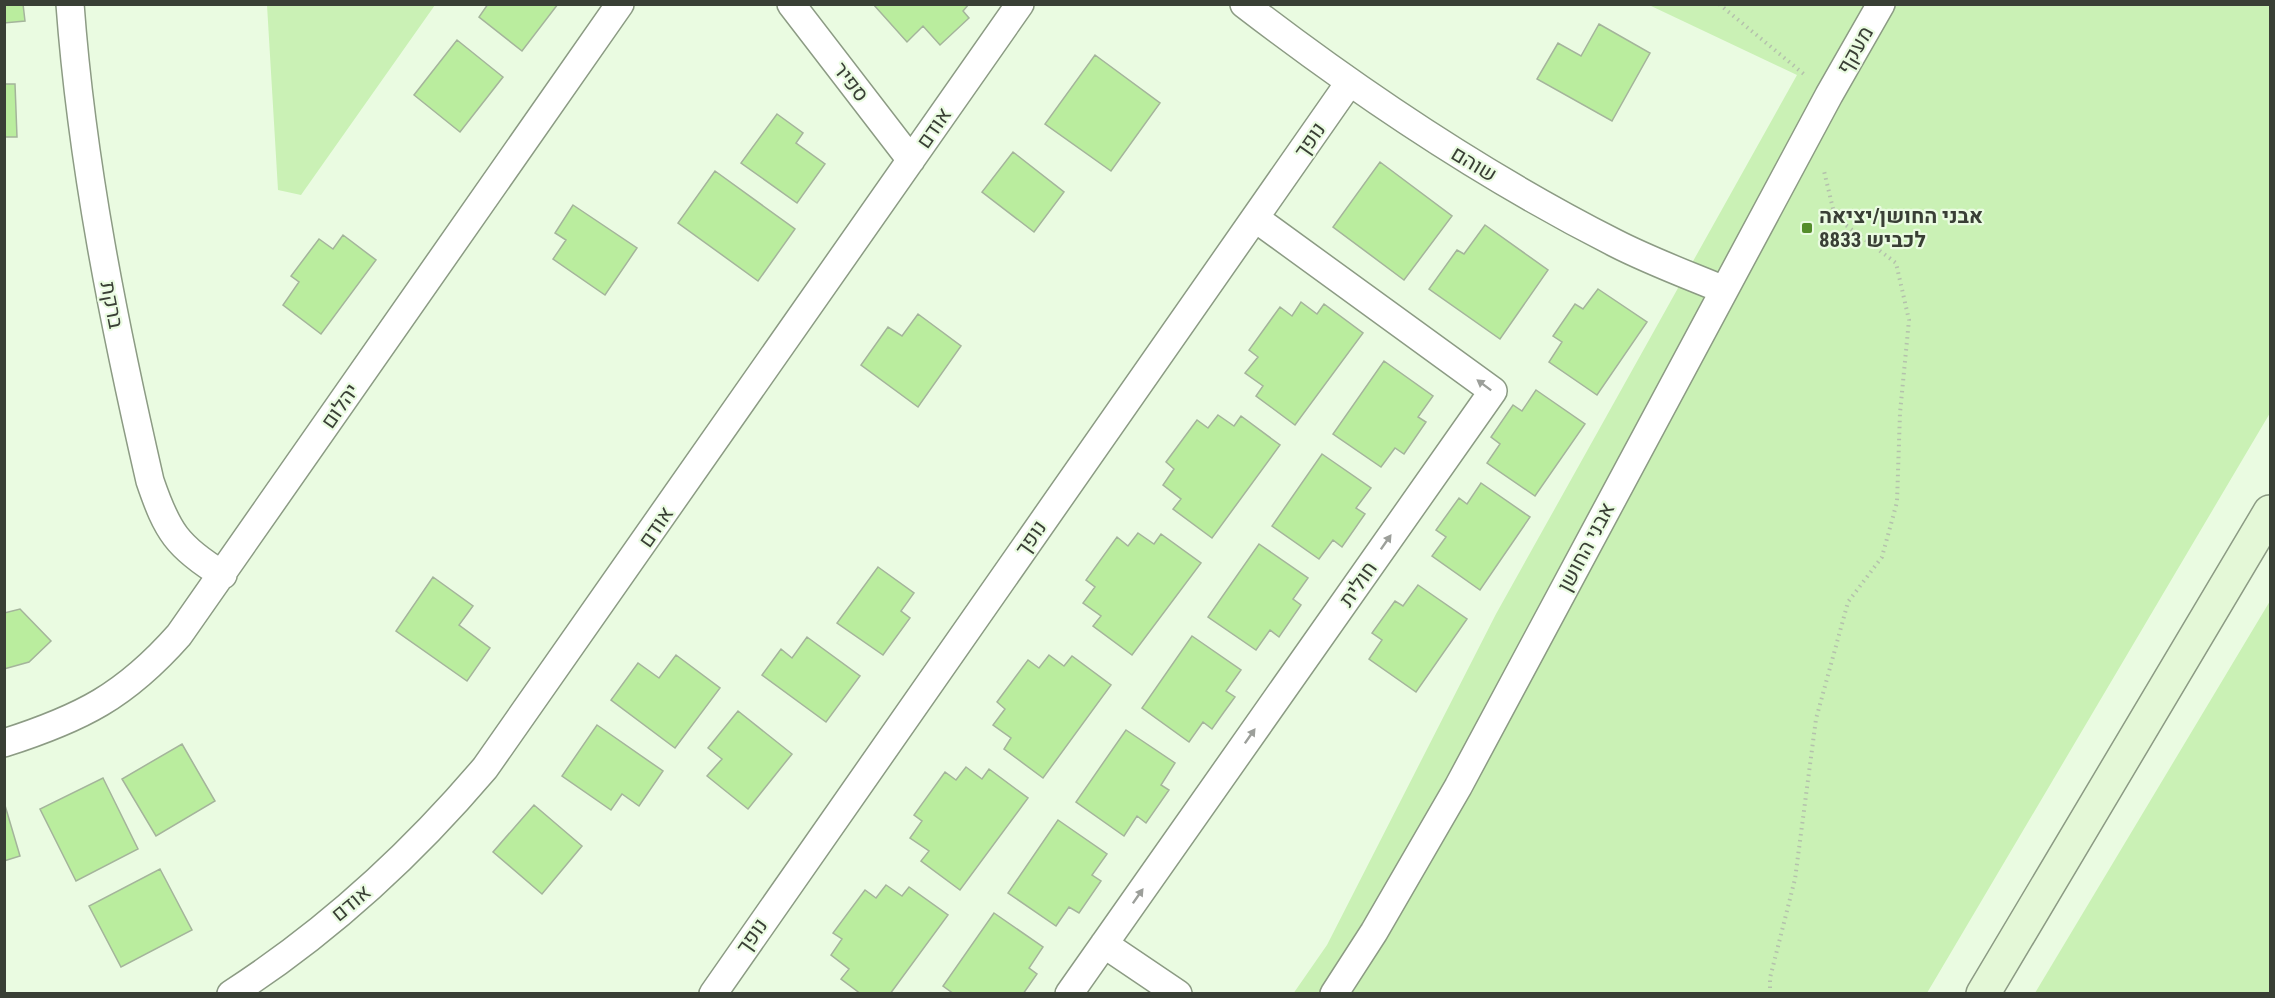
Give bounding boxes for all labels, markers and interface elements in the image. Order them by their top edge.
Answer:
street label: מעקף [1832,22,1878,78]
street label: ספיר [828,58,874,106]
street label: אודם [912,103,956,153]
street label: נופך [1289,118,1331,162]
street label: שוהם [1447,141,1501,187]
place label: אבני החושן/יציאה לכביש 8833 [1819,204,1983,252]
marker: אבני החושן/יציאה לכביש 8833 [1800,221,1814,235]
street label: ברקת [96,279,128,331]
street label: יהלום [316,379,364,433]
one-way arrow [1476,379,1492,392]
street label: אבני החושן [1553,498,1619,596]
street label: אודם [634,502,678,552]
street label: נופך [1010,516,1052,560]
one-way arrow [1380,535,1392,551]
street label: חולית [1334,557,1382,611]
one-way arrow [1244,729,1256,745]
street label: אודם [326,880,376,926]
one-way arrow [1132,888,1144,904]
street label: נופך [731,914,773,958]

